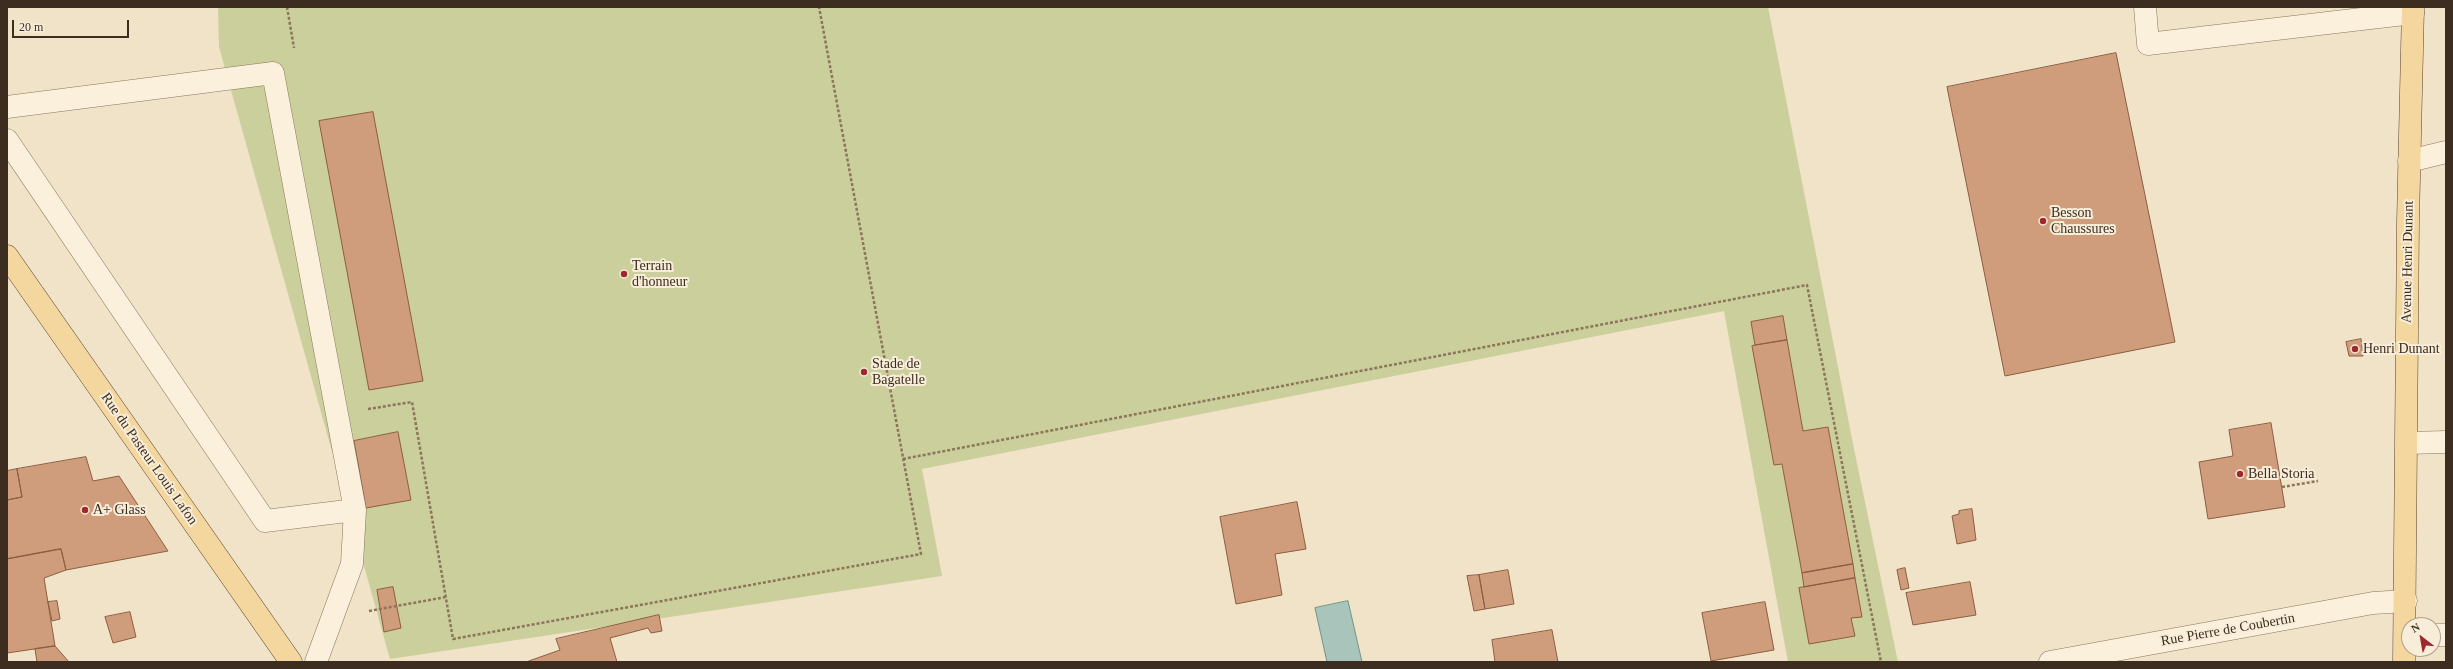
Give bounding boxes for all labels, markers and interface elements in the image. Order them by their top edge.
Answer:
scale bar [14,12,131,38]
text: 20 m [19,20,43,34]
street label: Avenue Henri Dunant [2399,201,2417,323]
place label: Besson Chaussures [2051,205,2115,238]
marker: Besson Chaussures [2038,216,2048,226]
place label: Terrain d'honneur [632,258,687,290]
marker: Terrain d'honneur [619,269,629,279]
place label: Henri Dunant [2363,341,2440,357]
marker: Henri Dunant [2350,344,2360,354]
place label: Stade de Bagatelle [872,356,925,388]
marker: Stade de Bagatelle [859,367,869,377]
street label: Rue du Pasteur Louis Lafon [97,390,201,528]
place label: Bella Storia [2248,466,2314,482]
marker: Bella Storia [2235,469,2245,479]
place label: A+ Glass [93,502,146,518]
marker: A+ Glass [80,505,90,515]
street label: Rue Pierre de Coubertin [2160,610,2296,650]
north arrow [2401,617,2441,657]
text: N [2409,620,2422,635]

